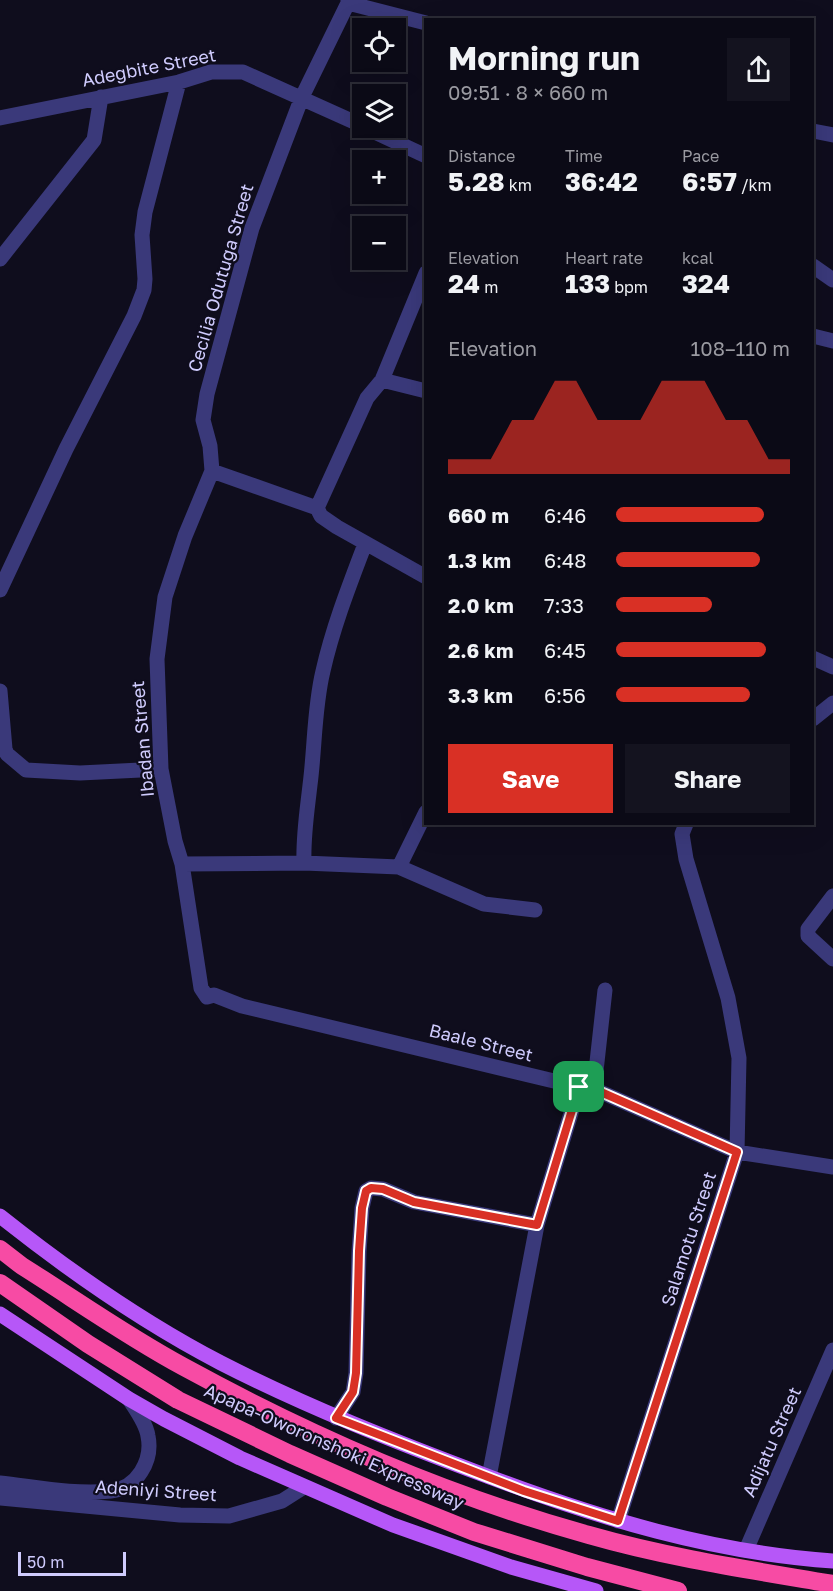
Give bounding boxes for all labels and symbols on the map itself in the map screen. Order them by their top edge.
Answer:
street label: Adegbite Street [80,43,218,91]
street label: Cecilia Odutuga Street [183,181,257,374]
street label: Ibadan Street [126,680,158,798]
street label: Baale Street [427,1019,535,1066]
pin [553,1061,604,1112]
street label: Salamotu Street [656,1169,720,1309]
street label: Apapa-Oworonshoki Expressway [201,1379,468,1513]
street label: Adijatu Street [737,1383,805,1500]
street label: Adeniyi Street [94,1475,218,1505]
scale bar [18,1549,126,1576]

